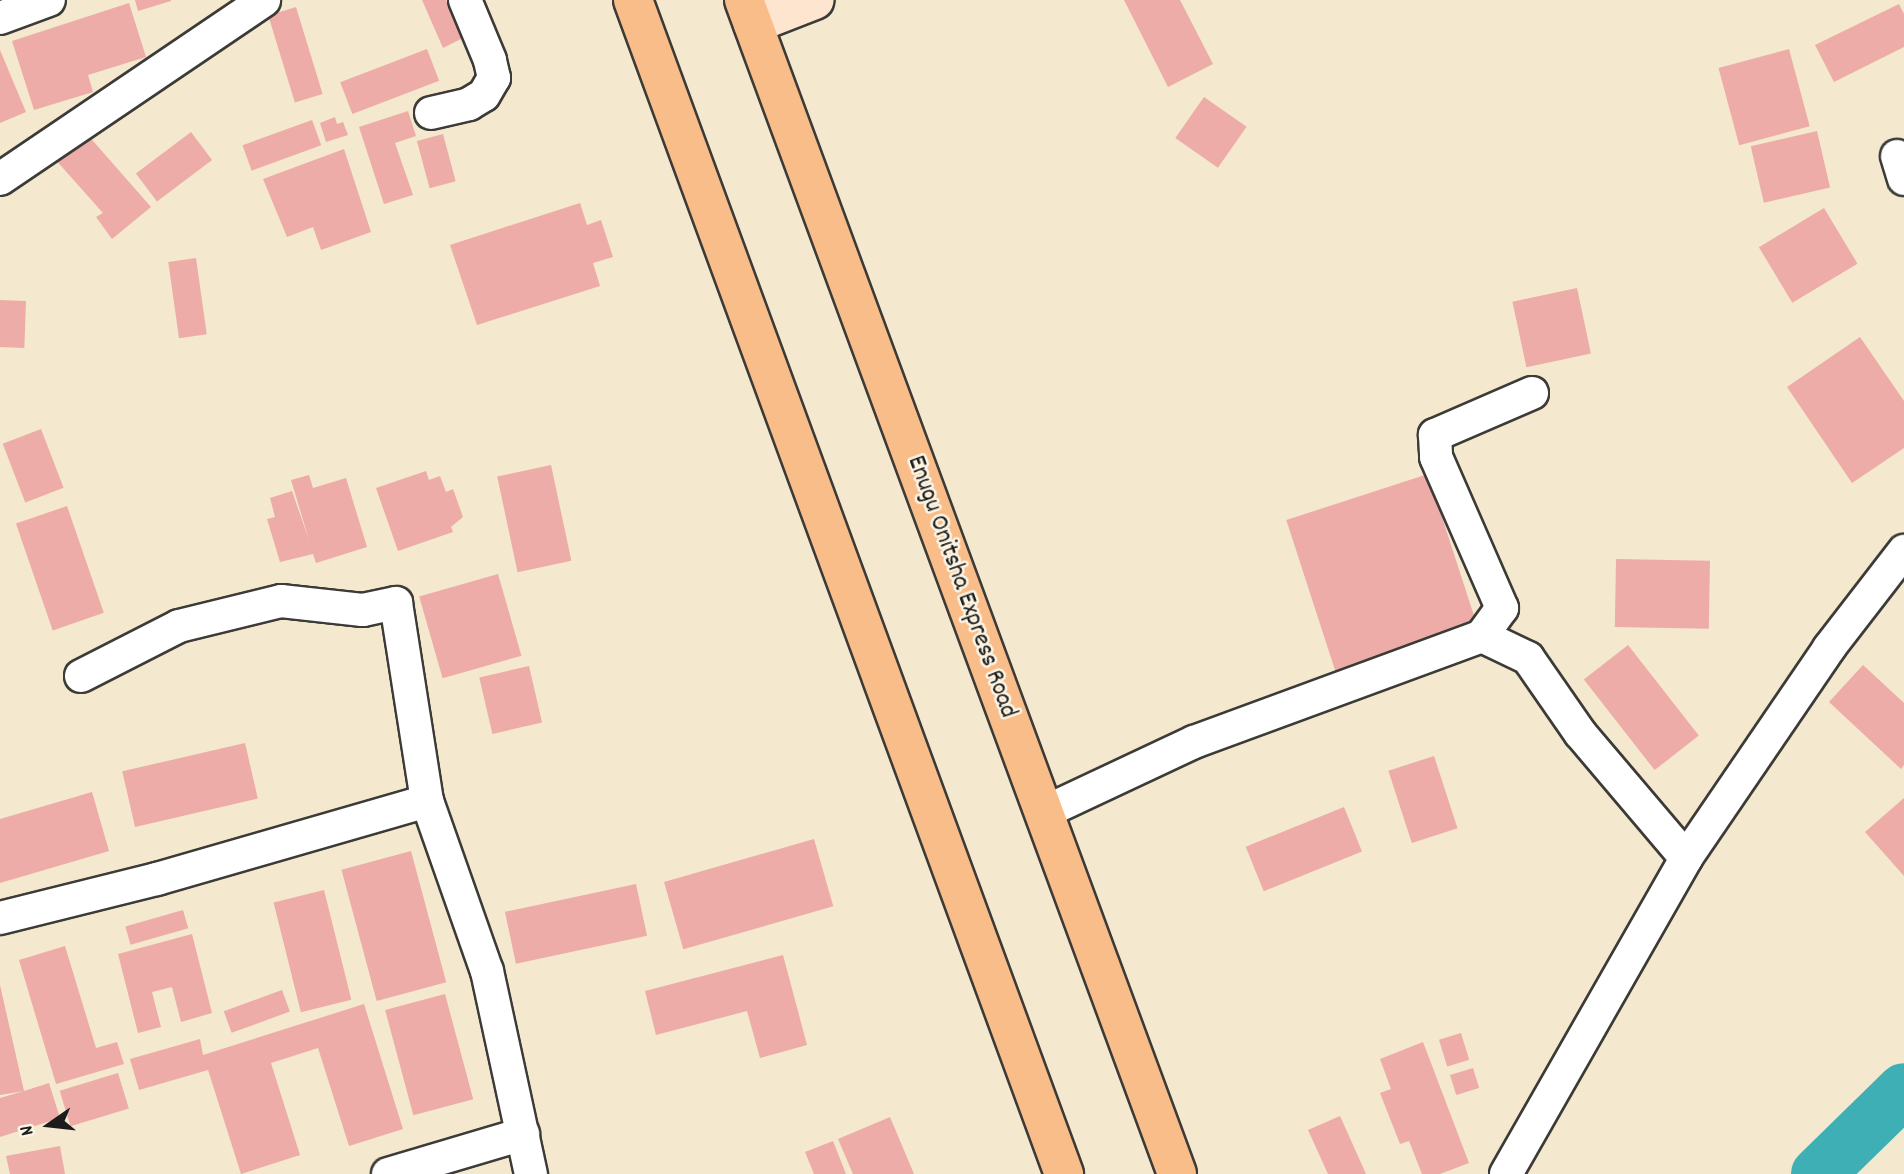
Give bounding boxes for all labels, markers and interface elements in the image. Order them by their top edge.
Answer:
street label: Enugu Onitsha Express Road [899,452,1023,722]
north arrow [14,1090,84,1160]
text: N [14,1122,42,1138]

